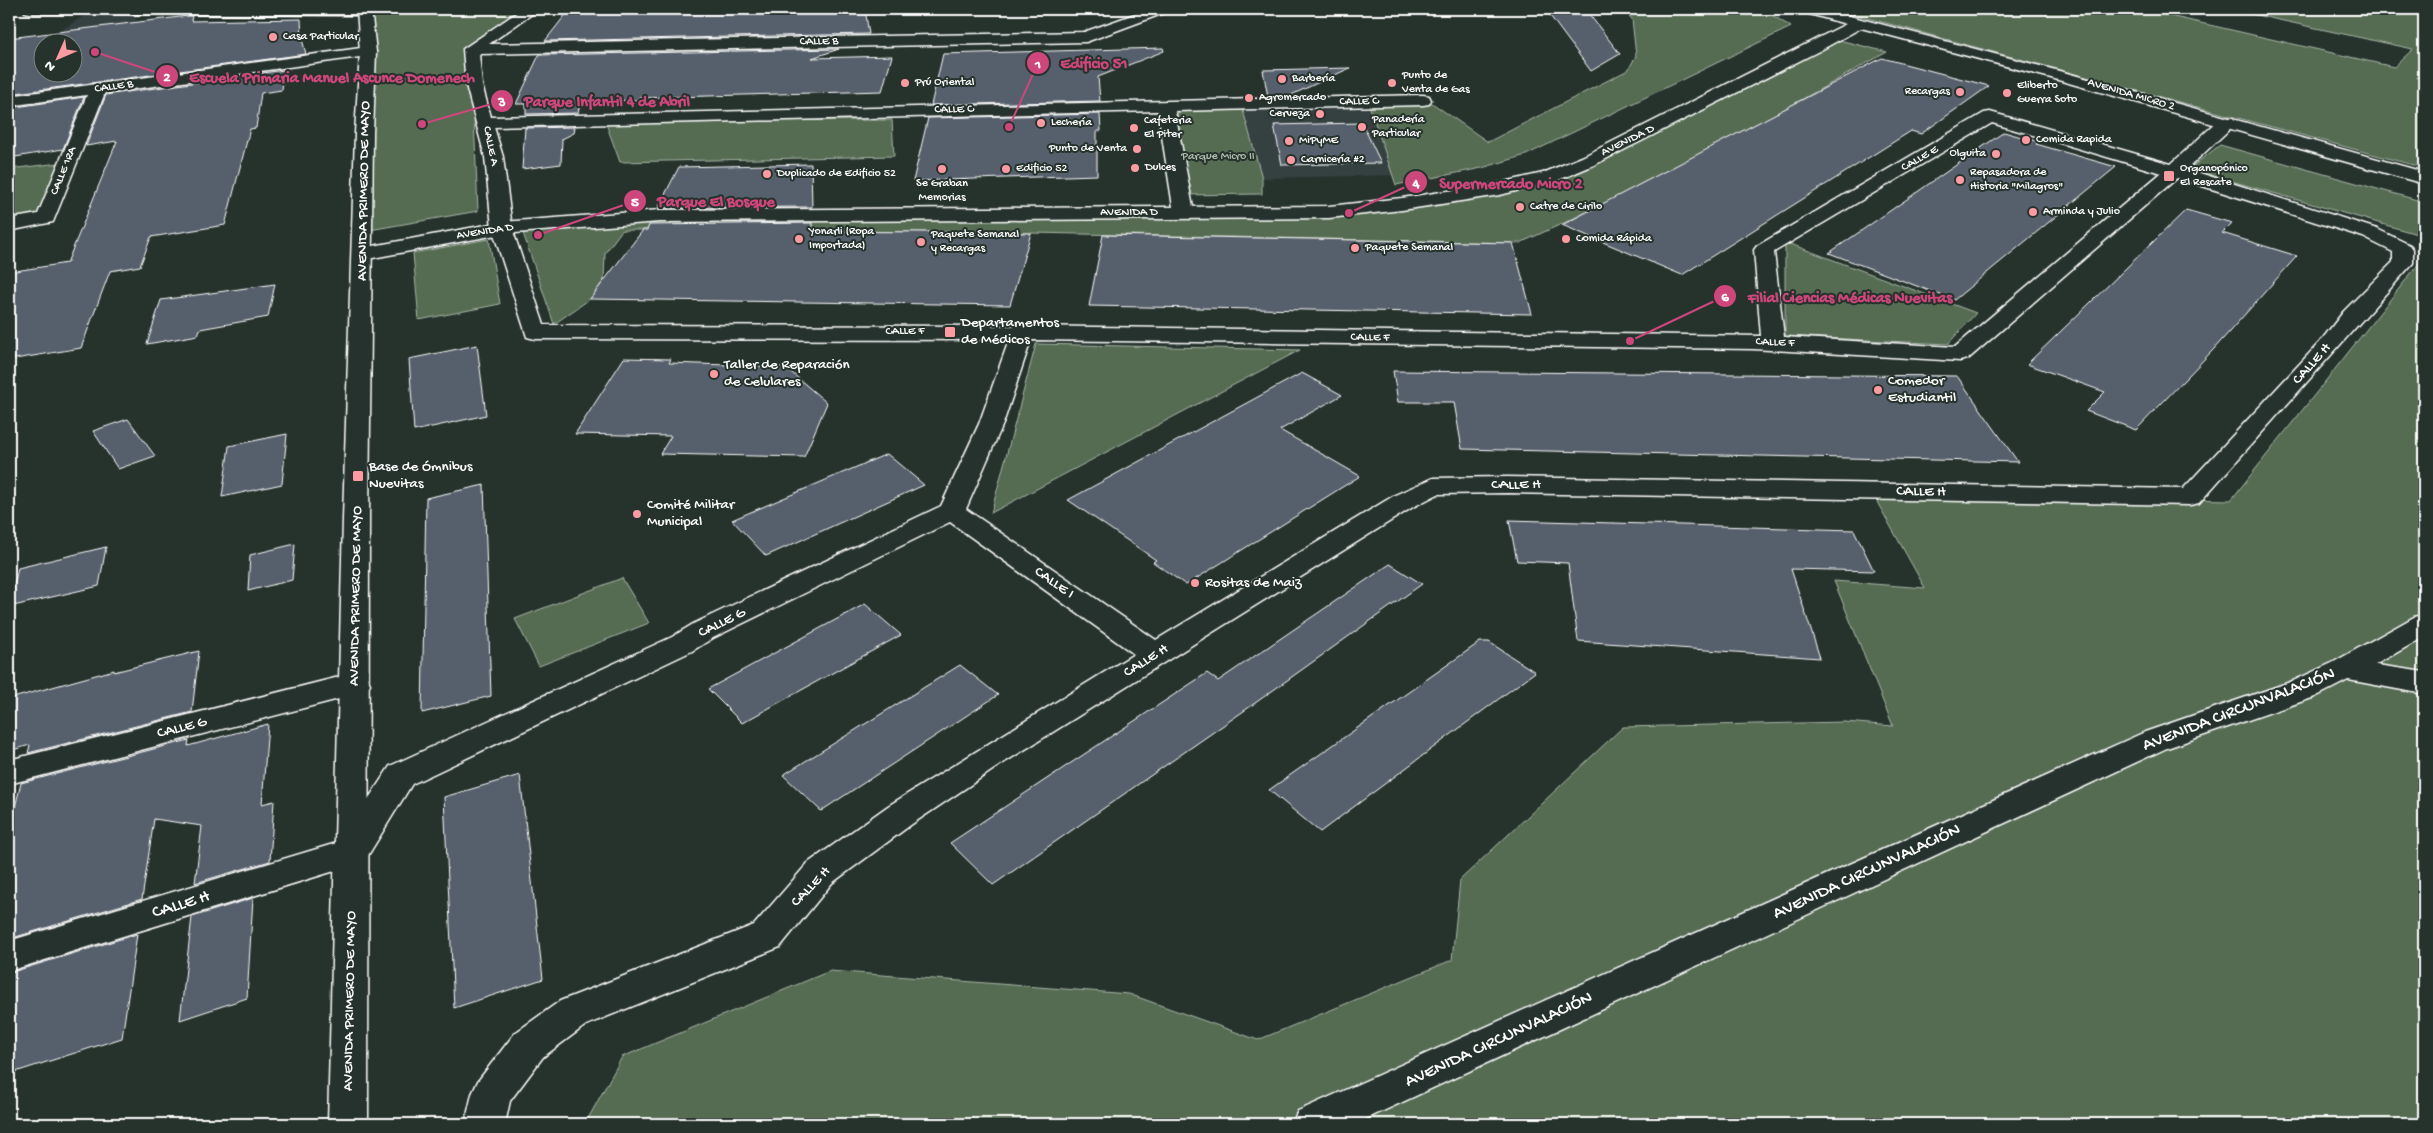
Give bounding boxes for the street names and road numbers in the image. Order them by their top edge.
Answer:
street label: CALLE B [799,35,839,49]
street label: AVENIDA MICRO 2 [2086,76,2176,114]
street label: CALLE B [94,77,135,97]
street label: CALLE C [1339,95,1380,109]
street label: AVENIDA PRIMERO DE MAYO [353,101,375,281]
street label: CALLE C [934,103,975,117]
street label: AVENIDA D [1599,122,1657,160]
street label: CALLE A [479,125,501,168]
street label: CALLE E [1899,143,1941,175]
street label: CALLE 1RA [48,144,80,197]
street label: AVENIDA D [1100,206,1158,220]
street label: AVENIDA D [456,221,515,243]
street label: CALLE F [886,325,925,339]
street label: CALLE F [1350,331,1390,345]
street label: CALLE F [1755,335,1795,351]
street label: CALLE H [2289,339,2336,388]
street label: CALLE H [1491,476,1541,494]
street label: CALLE H [1896,483,1946,501]
street label: AVENIDA PRIMERO DE MAYO [345,506,367,686]
street label: CALLE I [1031,563,1077,603]
street label: CALLE G [695,604,749,642]
street label: CALLE H [1120,640,1172,682]
street label: AVENIDA CIRCUNVALACIÓN [2140,664,2338,756]
street label: CALLE G [155,713,209,743]
street label: AVENIDA CIRCUNVALACIÓN [1770,819,1964,925]
street label: CALLE H [787,863,835,911]
street label: CALLE H [150,886,213,924]
street label: AVENIDA PRIMERO DE MAYO [339,911,361,1091]
street label: AVENIDA CIRCUNVALACIÓN [1402,987,1596,1093]

